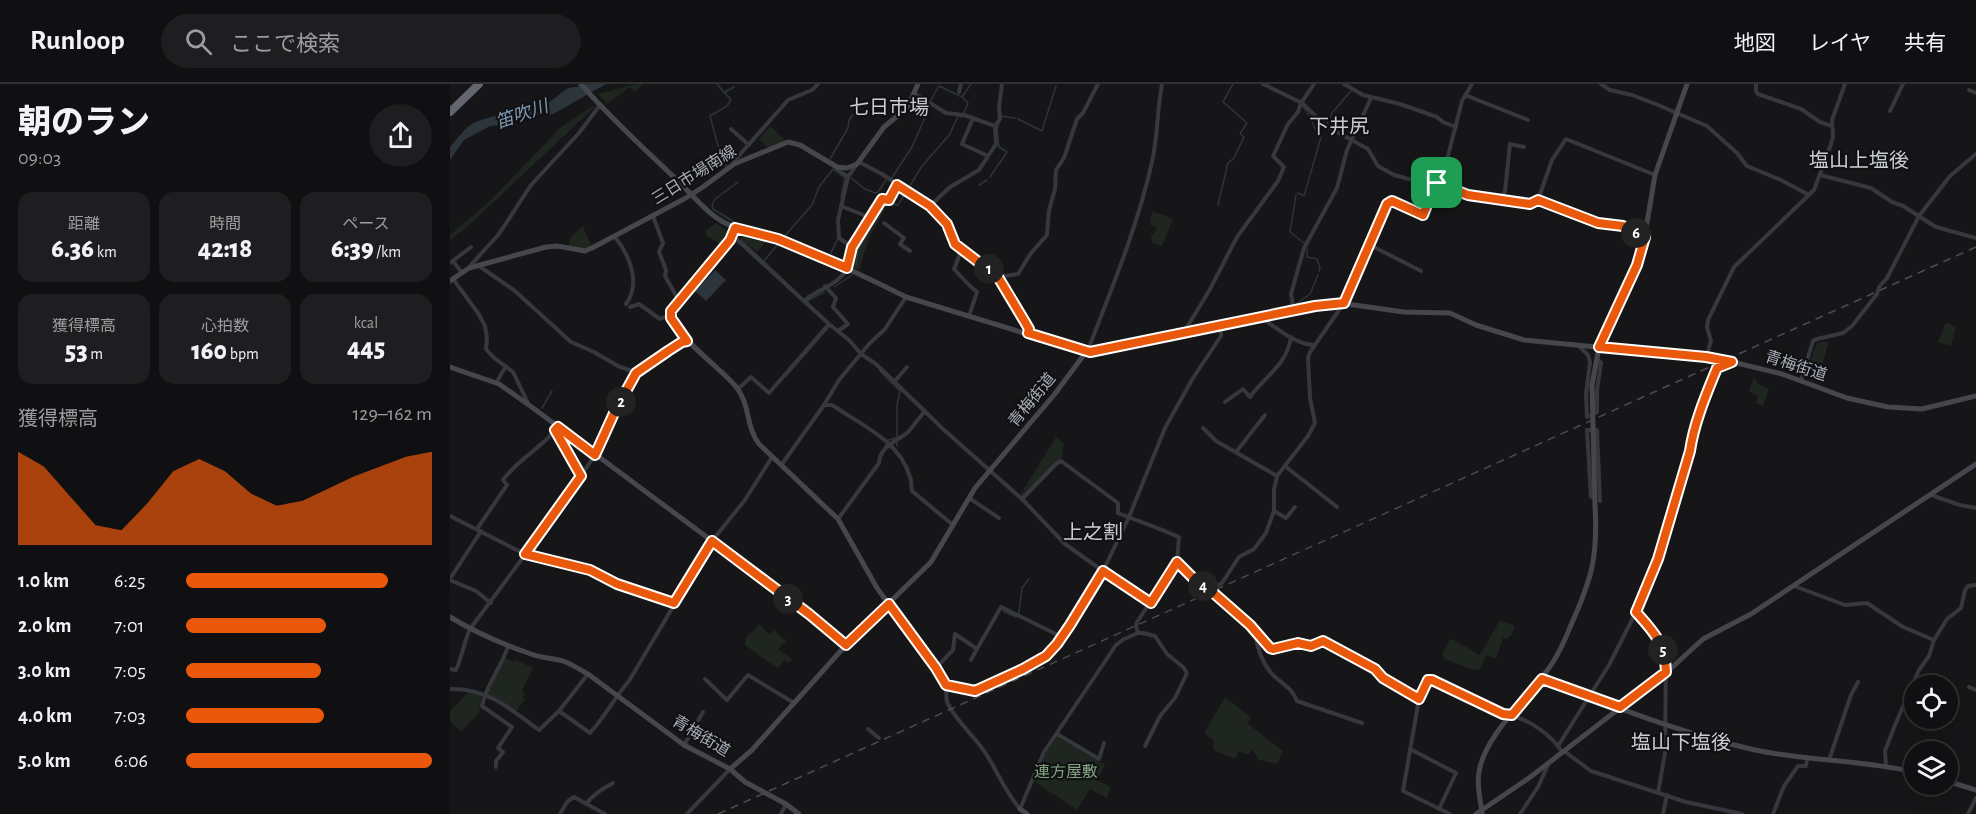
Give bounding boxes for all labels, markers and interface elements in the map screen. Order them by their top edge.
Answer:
search box [161,14,581,68]
icon: search [182,25,215,58]
text: Runloop [30,27,125,55]
text: ここで検索 [230,33,340,55]
text: 地図 [1734,33,1776,54]
text: レイヤ [1809,33,1871,54]
text: 共有 [1904,33,1946,54]
water label: 笛吹川 [493,95,552,132]
district label: 七日市場 [849,97,929,118]
button: share [369,104,432,167]
text: 朝のラン [18,107,150,140]
district label: 下井尻 [1309,116,1369,137]
street label: 三日市場南線 [649,142,739,207]
text: 09:03 [18,148,61,168]
district label: 塩山上塩後 [1809,150,1909,171]
pin [1411,157,1462,208]
icon: arrive [1420,166,1453,199]
text: 距離 [68,216,100,232]
text: 時間 [209,216,241,232]
text: ペース [342,216,390,232]
pin: 6 [1621,218,1651,248]
text: 6 [1632,225,1640,241]
text: 6.36 [51,236,94,262]
text: 42:18 [198,236,252,262]
text: 6:39 [331,236,374,262]
text: km [94,244,117,260]
text: /km [374,244,401,260]
pin: 1 [974,254,1004,284]
text: 1 [986,261,992,277]
text: kcal [354,315,378,331]
text: 獲得標高 [52,318,116,334]
text: 心拍数 [201,318,249,334]
text: 445 [347,335,385,361]
text: 53 [65,338,88,364]
text: 160 [191,338,227,364]
text: m [88,346,103,362]
text: bpm [227,346,259,362]
street label: 青梅街道 [1763,348,1829,383]
street label: 青梅街道 [1005,369,1058,430]
pin: 2 [606,387,636,417]
text: 2 [617,394,625,410]
text: 129–162 m [352,404,432,424]
text: 獲得標高 [18,409,98,429]
district label: 上之割 [1063,522,1123,543]
text: 1.0 km [18,571,69,591]
text: 6:25 [114,571,145,591]
pin: 4 [1188,571,1218,601]
text: 4 [1199,578,1207,594]
pin: 3 [773,584,803,614]
text: 3 [785,591,791,607]
text: 2.0 km [18,616,71,636]
text: 7:01 [114,616,144,636]
pin: 5 [1648,635,1678,665]
text: 5 [1660,642,1666,658]
text: 3.0 km [18,661,71,681]
text: 7:05 [114,661,146,681]
map controls [1904,675,1958,795]
button: locate [1904,675,1958,729]
text: 4.0 km [18,706,72,726]
text: 7:03 [114,706,146,726]
street label: 青梅街道 [669,712,733,759]
district label: 塩山下塩後 [1631,732,1731,753]
button: layers [1904,741,1958,795]
text: 5.0 km [18,751,71,771]
text: 6:06 [114,751,148,771]
park label: 連方屋敷 [1034,763,1098,780]

